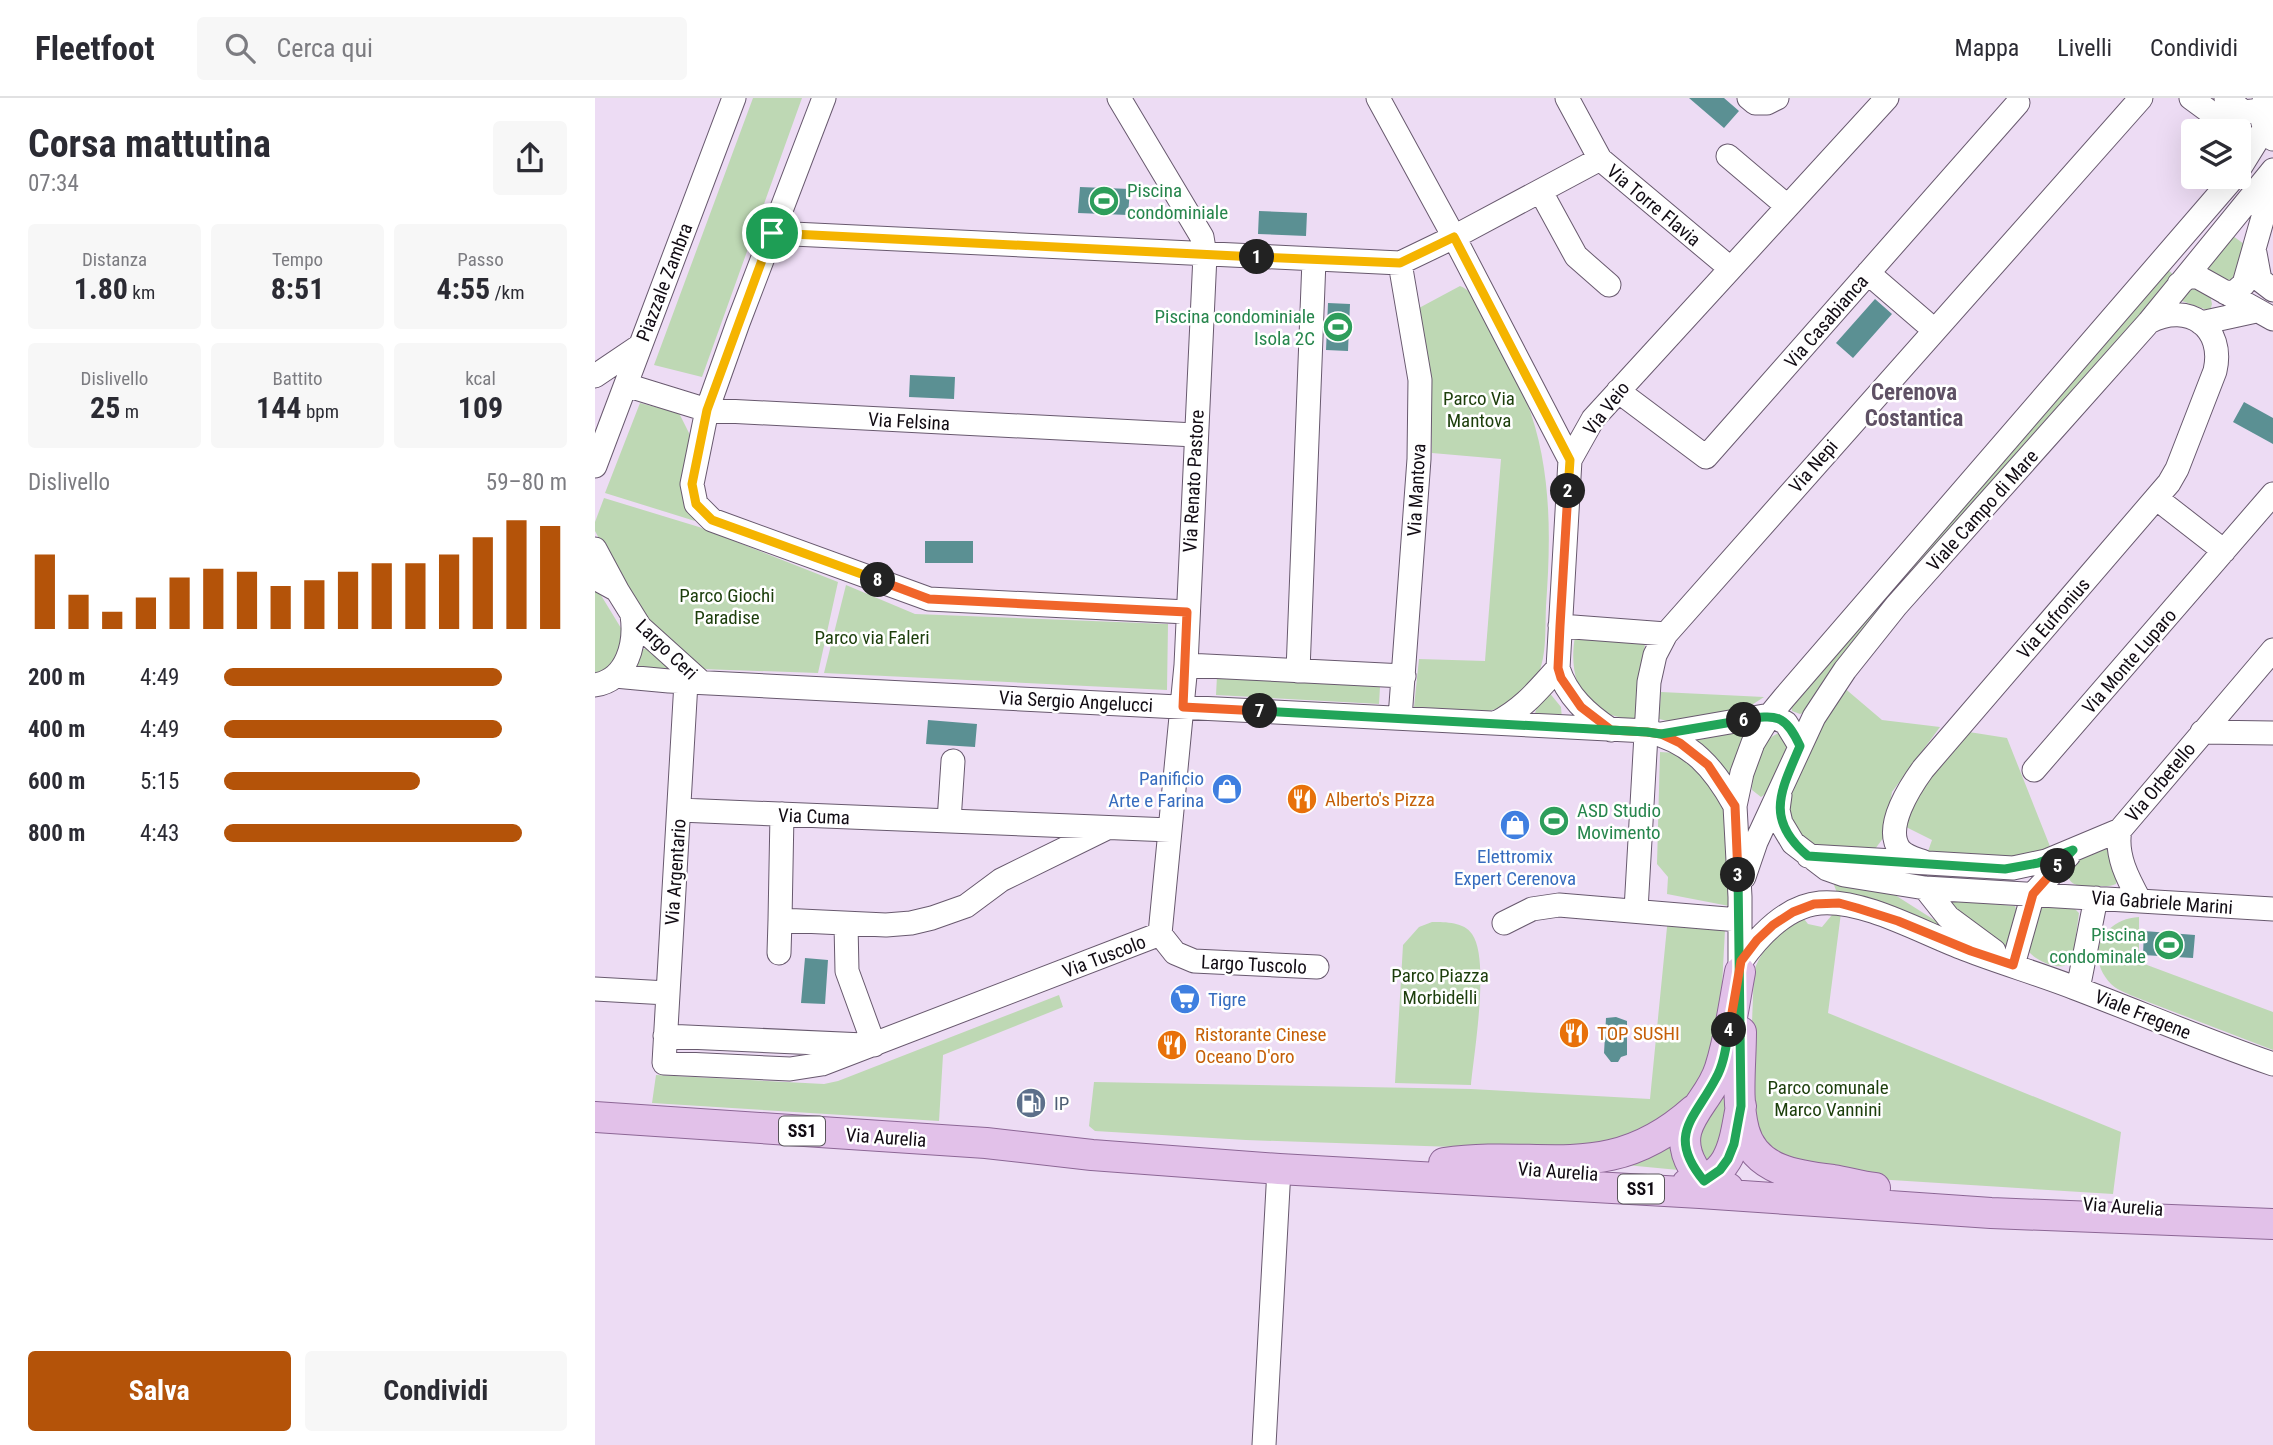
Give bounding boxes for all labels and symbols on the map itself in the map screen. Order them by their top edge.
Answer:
street label: Via Torre Flavia [1602,160,1705,251]
place label: Piscina condominiale [1127,179,1228,224]
sports icon: Piscina condominiale [1087,184,1121,218]
pin [742,203,802,263]
street label: Piazzale Zambra [631,220,698,344]
pin: 1 [1239,240,1275,274]
street label: Via Casabianca [1780,270,1873,373]
place label: Piscina condominiale Isola 2C [1155,305,1315,350]
sports icon: Piscina condominiale Isola 2C [1321,310,1355,344]
street label: Via Veio [1578,377,1634,440]
district label: Cerenova Costantica [1865,379,1963,432]
park label: Parco Via Mantova [1443,387,1515,432]
street label: Via Felsina [867,408,951,435]
street label: Via Renato Pastore [1178,409,1209,553]
street label: Via Nepi [1784,435,1843,498]
street label: Via Mantova [1403,443,1430,537]
street label: Viale Campo di Mare [1922,445,2043,576]
pin: 2 [1551,474,1585,508]
pin: 8 [861,562,895,598]
street label: Via Eufronius [2012,573,2095,663]
park label: Parco Giochi Paradise [679,584,775,629]
street label: Via Monte Luparo [2077,604,2181,719]
street label: Largo Ceri [631,614,702,684]
park label: Parco via Faleri [814,626,930,649]
street label: Via Sergio Angelucci [998,686,1154,717]
pin: 7 [1243,694,1277,728]
pin: 6 [1727,702,1761,738]
street label: Via Orbetello [2120,738,2200,827]
place label: Panificio Arte e Farina [1108,767,1204,812]
shop icon: Panificio Arte e Farina [1210,772,1244,806]
restaurant icon: Alberto's Pizza [1285,782,1319,816]
place label: Alberto's Pizza [1325,788,1435,811]
place label: ASD Studio Movimento [1577,799,1661,844]
street label: Via Cuma [778,804,850,829]
sports icon: ASD Studio Movimento [1537,804,1571,838]
shop icon: Elettromix Expert Cerenova [1498,808,1532,842]
street label: Via Argentario [660,818,691,926]
place label: Elettromix Expert Cerenova [1454,845,1576,890]
pin: 5 [2041,848,2075,884]
pin: 3 [1721,858,1755,892]
street label: Via Gabriele Marini [2090,886,2234,919]
place label: Piscina condominale [2049,923,2146,968]
sports icon: Piscina condominale [2152,928,2186,962]
street label: Via Tuscolo [1059,930,1149,983]
street label: Largo Tuscolo [1201,950,1307,979]
park label: Parco Piazza Morbidelli [1391,964,1489,1009]
supermarket icon: Tigre [1168,982,1202,1016]
street label: Viale Fregene [2091,985,2194,1044]
place label: Tigre [1208,988,1246,1011]
pin: 4 [1711,1012,1747,1048]
restaurant icon: TOP SUSHI [1557,1016,1591,1050]
place label: TOP SUSHI [1597,1022,1680,1045]
place label: Ristorante Cinese Oceano D'oro [1195,1023,1327,1068]
restaurant icon: Ristorante Cinese Oceano D'oro [1155,1028,1189,1062]
park label: Parco comunale Marco Vannini [1767,1076,1889,1121]
fuel station icon: IP [1014,1086,1048,1120]
place label: IP [1054,1092,1069,1115]
road number: SS1 [779,1116,825,1146]
street label: Via Aurelia [845,1123,927,1152]
street label: Via Aurelia [1517,1157,1599,1186]
road number: SS1 [1618,1174,1664,1204]
street label: Via Aurelia [2082,1192,2164,1221]

